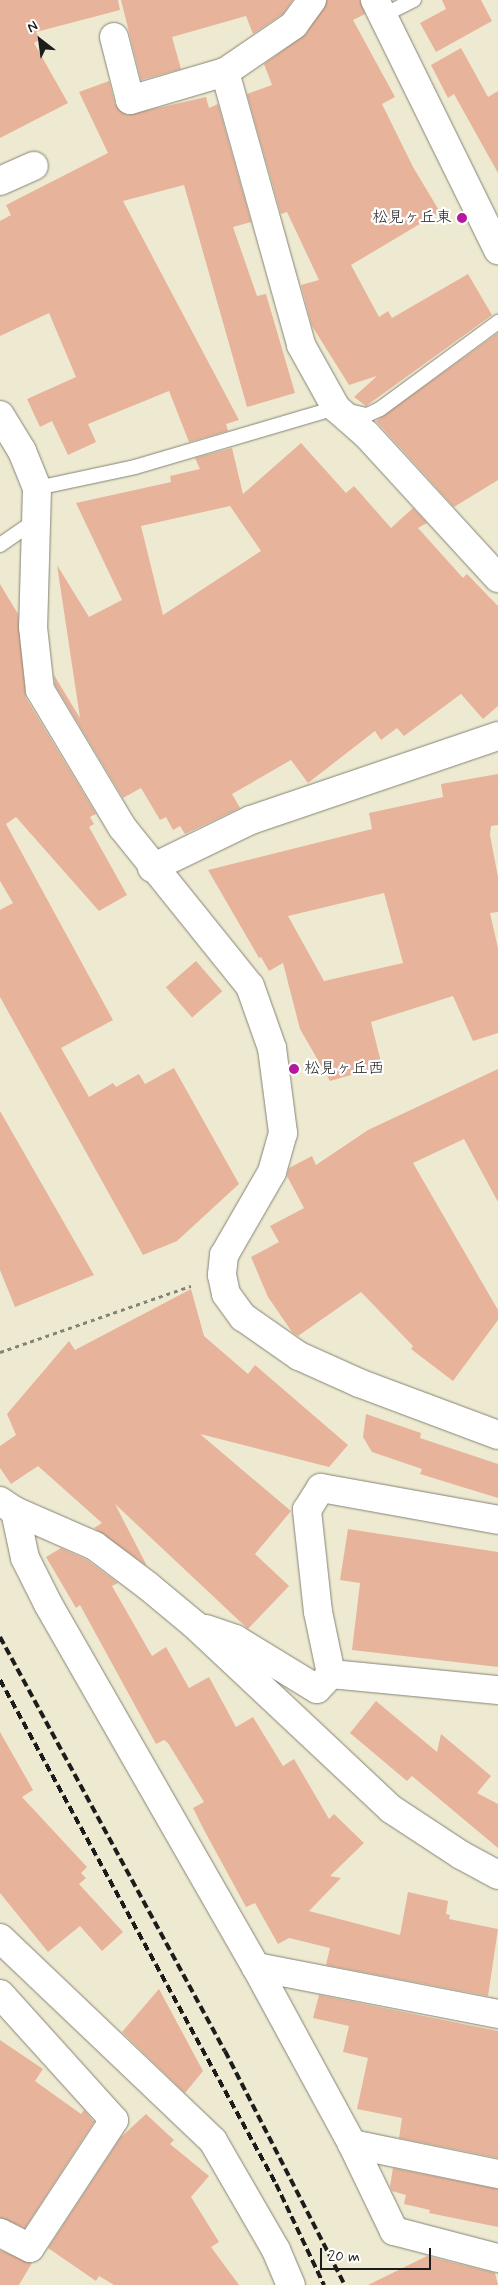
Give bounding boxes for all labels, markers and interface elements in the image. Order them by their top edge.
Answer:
north arrow [15,15,65,65]
text: N [24,17,41,37]
place label: 松見ヶ丘東 [372,208,452,228]
marker: 松見ヶ丘東 [456,212,468,224]
place label: 松見ヶ丘西 [304,1059,384,1079]
marker: 松見ヶ丘西 [288,1063,300,1075]
scale bar [323,2238,434,2270]
text: 20 m [328,2247,360,2267]

